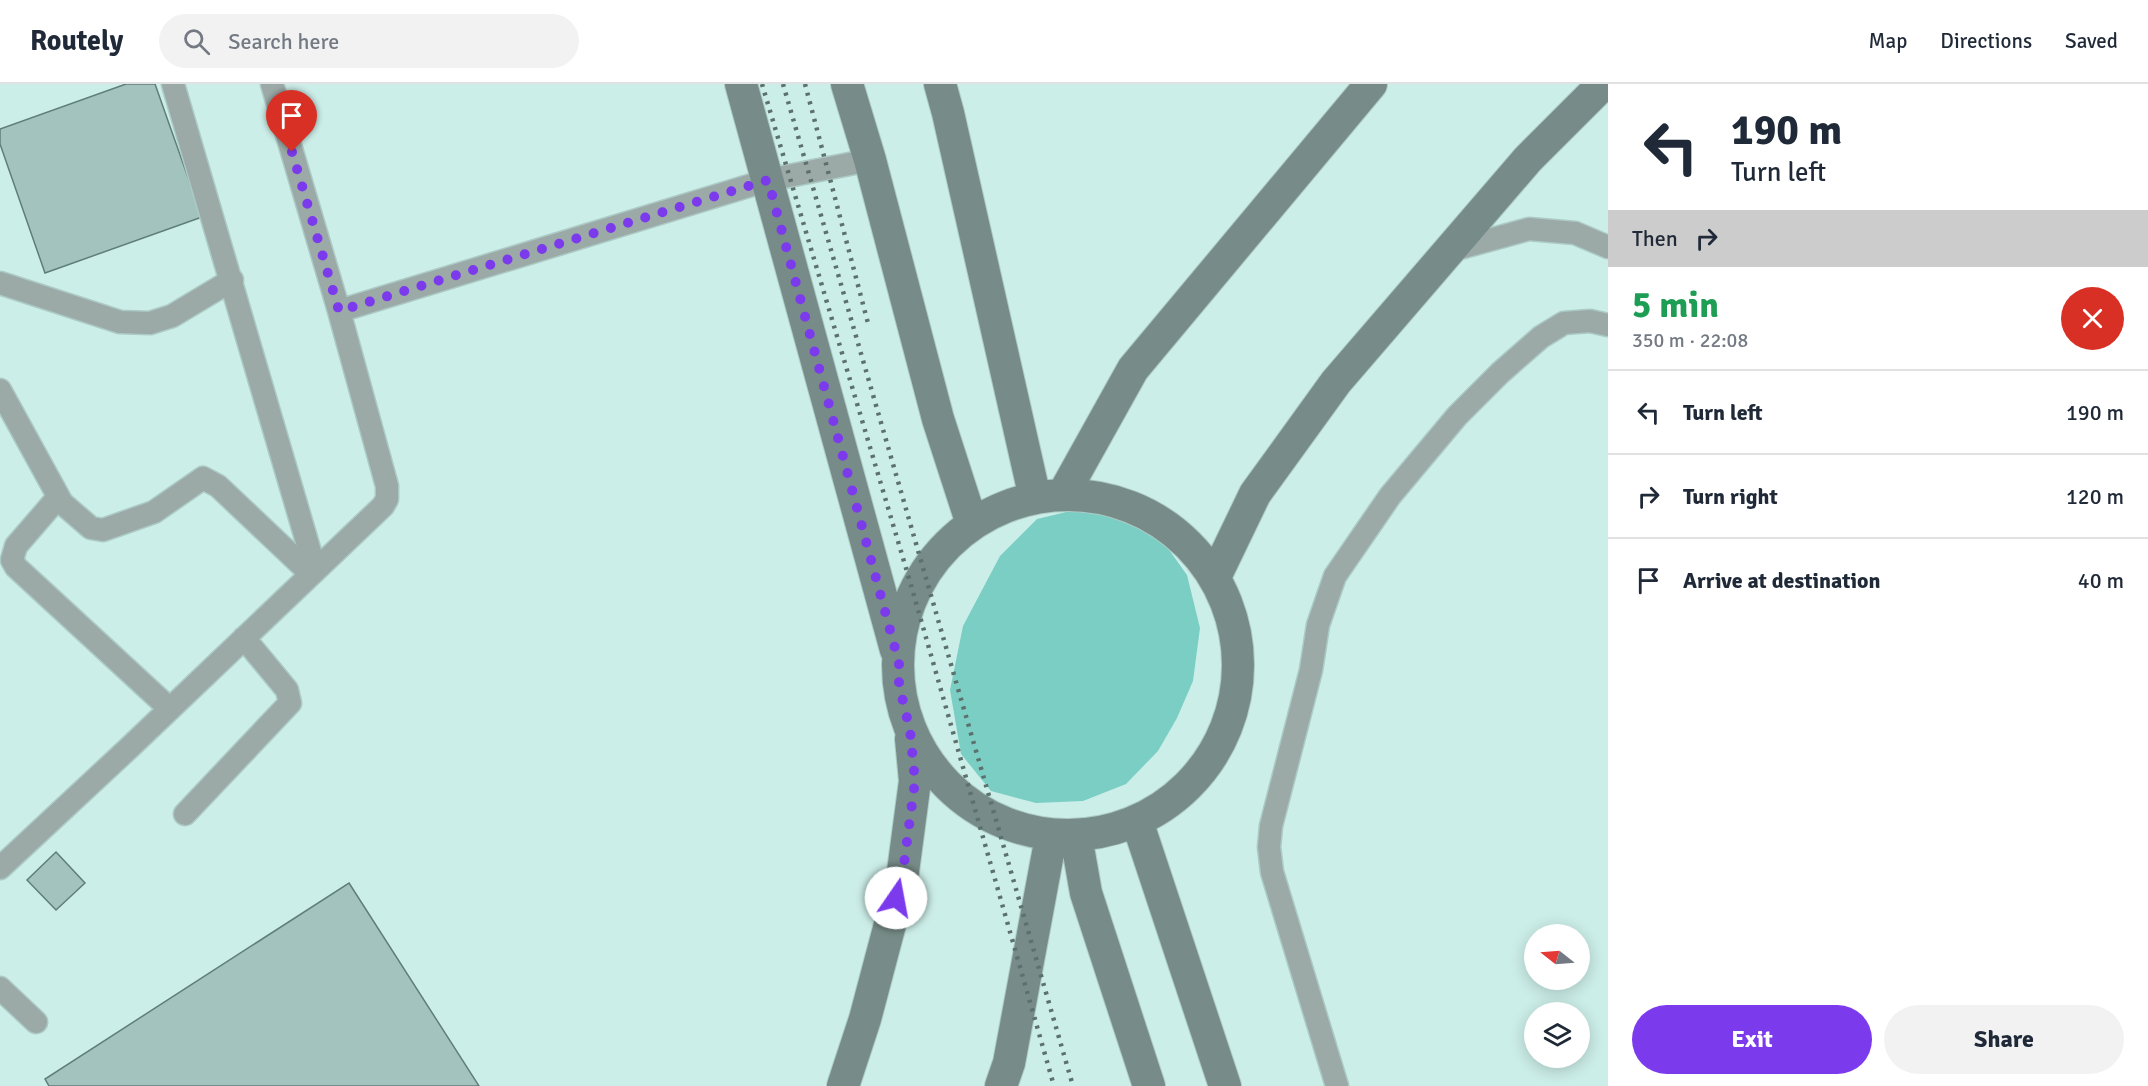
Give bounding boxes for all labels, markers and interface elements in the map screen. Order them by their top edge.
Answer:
search box [159,14,579,68]
text: Routely [30,24,123,58]
icon: search [180,25,213,58]
text: Search here [228,28,339,55]
text: Map [1869,28,1907,54]
text: Directions [1940,28,2032,54]
text: Saved [2065,28,2118,54]
pin [266,90,317,152]
icon: arrive [275,99,308,132]
text: 190 m [1731,105,1842,156]
icon: left [1632,108,1710,186]
text: Turn left [1731,156,1826,189]
icon: right [1690,222,1723,255]
text: Then [1632,225,1678,252]
text: 5 min [1632,283,1719,328]
button: close [2061,287,2124,350]
text: 350 m · 22:08 [1632,328,1748,353]
icon: left [1632,396,1665,429]
text: Turn left [1683,399,1763,426]
text: 190 m [2066,399,2124,426]
icon: right [1632,480,1665,513]
text: Turn right [1683,483,1778,510]
text: 120 m [2066,483,2124,510]
icon: arrive [1632,564,1665,597]
text: Arrive at destination [1683,567,1880,594]
text: 40 m [2078,567,2124,594]
position arrow [864,866,928,930]
north arrow [1524,924,1590,990]
map controls [1524,924,1590,1068]
button: layers [1524,1002,1590,1068]
button: Exit [1632,1005,1872,1074]
button: Share [1884,1005,2124,1074]

